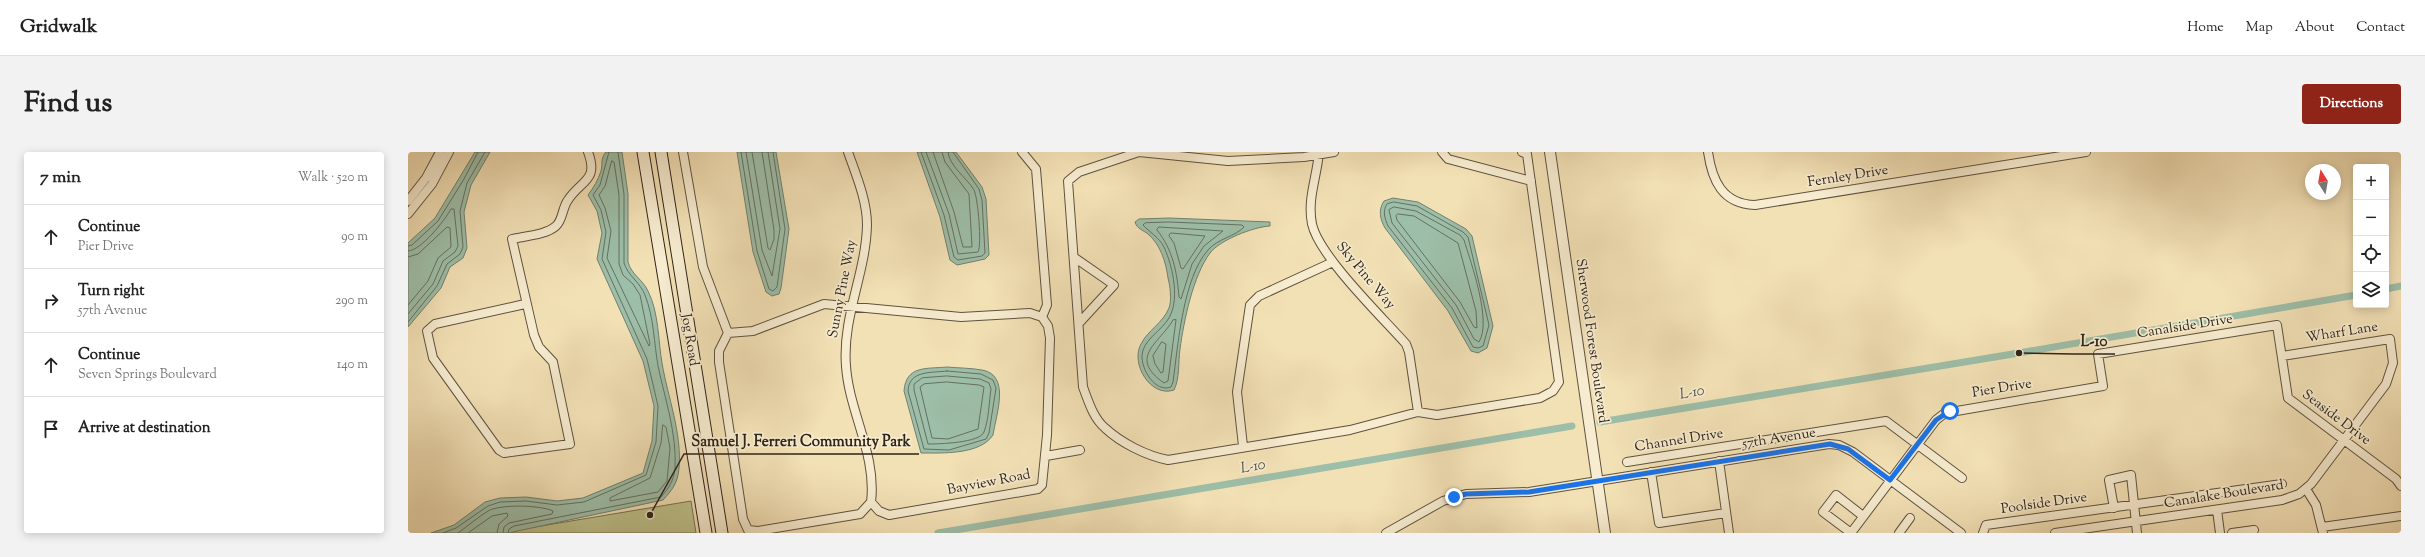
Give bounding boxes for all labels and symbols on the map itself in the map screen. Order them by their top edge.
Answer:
street label: Fernley Drive [1806,161,1890,193]
north arrow [2305,164,2341,200]
street label: Sunny Pine Way [824,238,862,340]
street label: Sky Pine Way [1331,238,1399,314]
street label: Sherwood Forest Boulevard [1570,257,1612,425]
street label: Canalside Drive [2136,310,2234,344]
street label: Jog Road [675,311,703,368]
street label: Wharf Lane [2305,317,2379,349]
callout: L-10 [2073,327,2115,354]
text: L-10 [2081,332,2107,353]
street label: Pier Drive [1971,374,2033,404]
water label: L-10 [1678,380,1706,406]
street label: Seaside Drive [2297,385,2375,451]
route start [1941,402,1959,420]
street label: 57th Avenue [1740,423,1817,455]
street label: Channel Drive [1633,424,1725,458]
callout: Samuel J. Ferreri Community Park [684,427,919,454]
text: Samuel J. Ferreri Community Park [691,432,912,453]
water label: L-10 [1239,454,1267,480]
street label: Bayview Road [946,465,1032,501]
street label: Canalake Boulevard [2163,476,2285,514]
route end [1445,488,1463,506]
street label: Poolside Drive [2000,488,2088,520]

